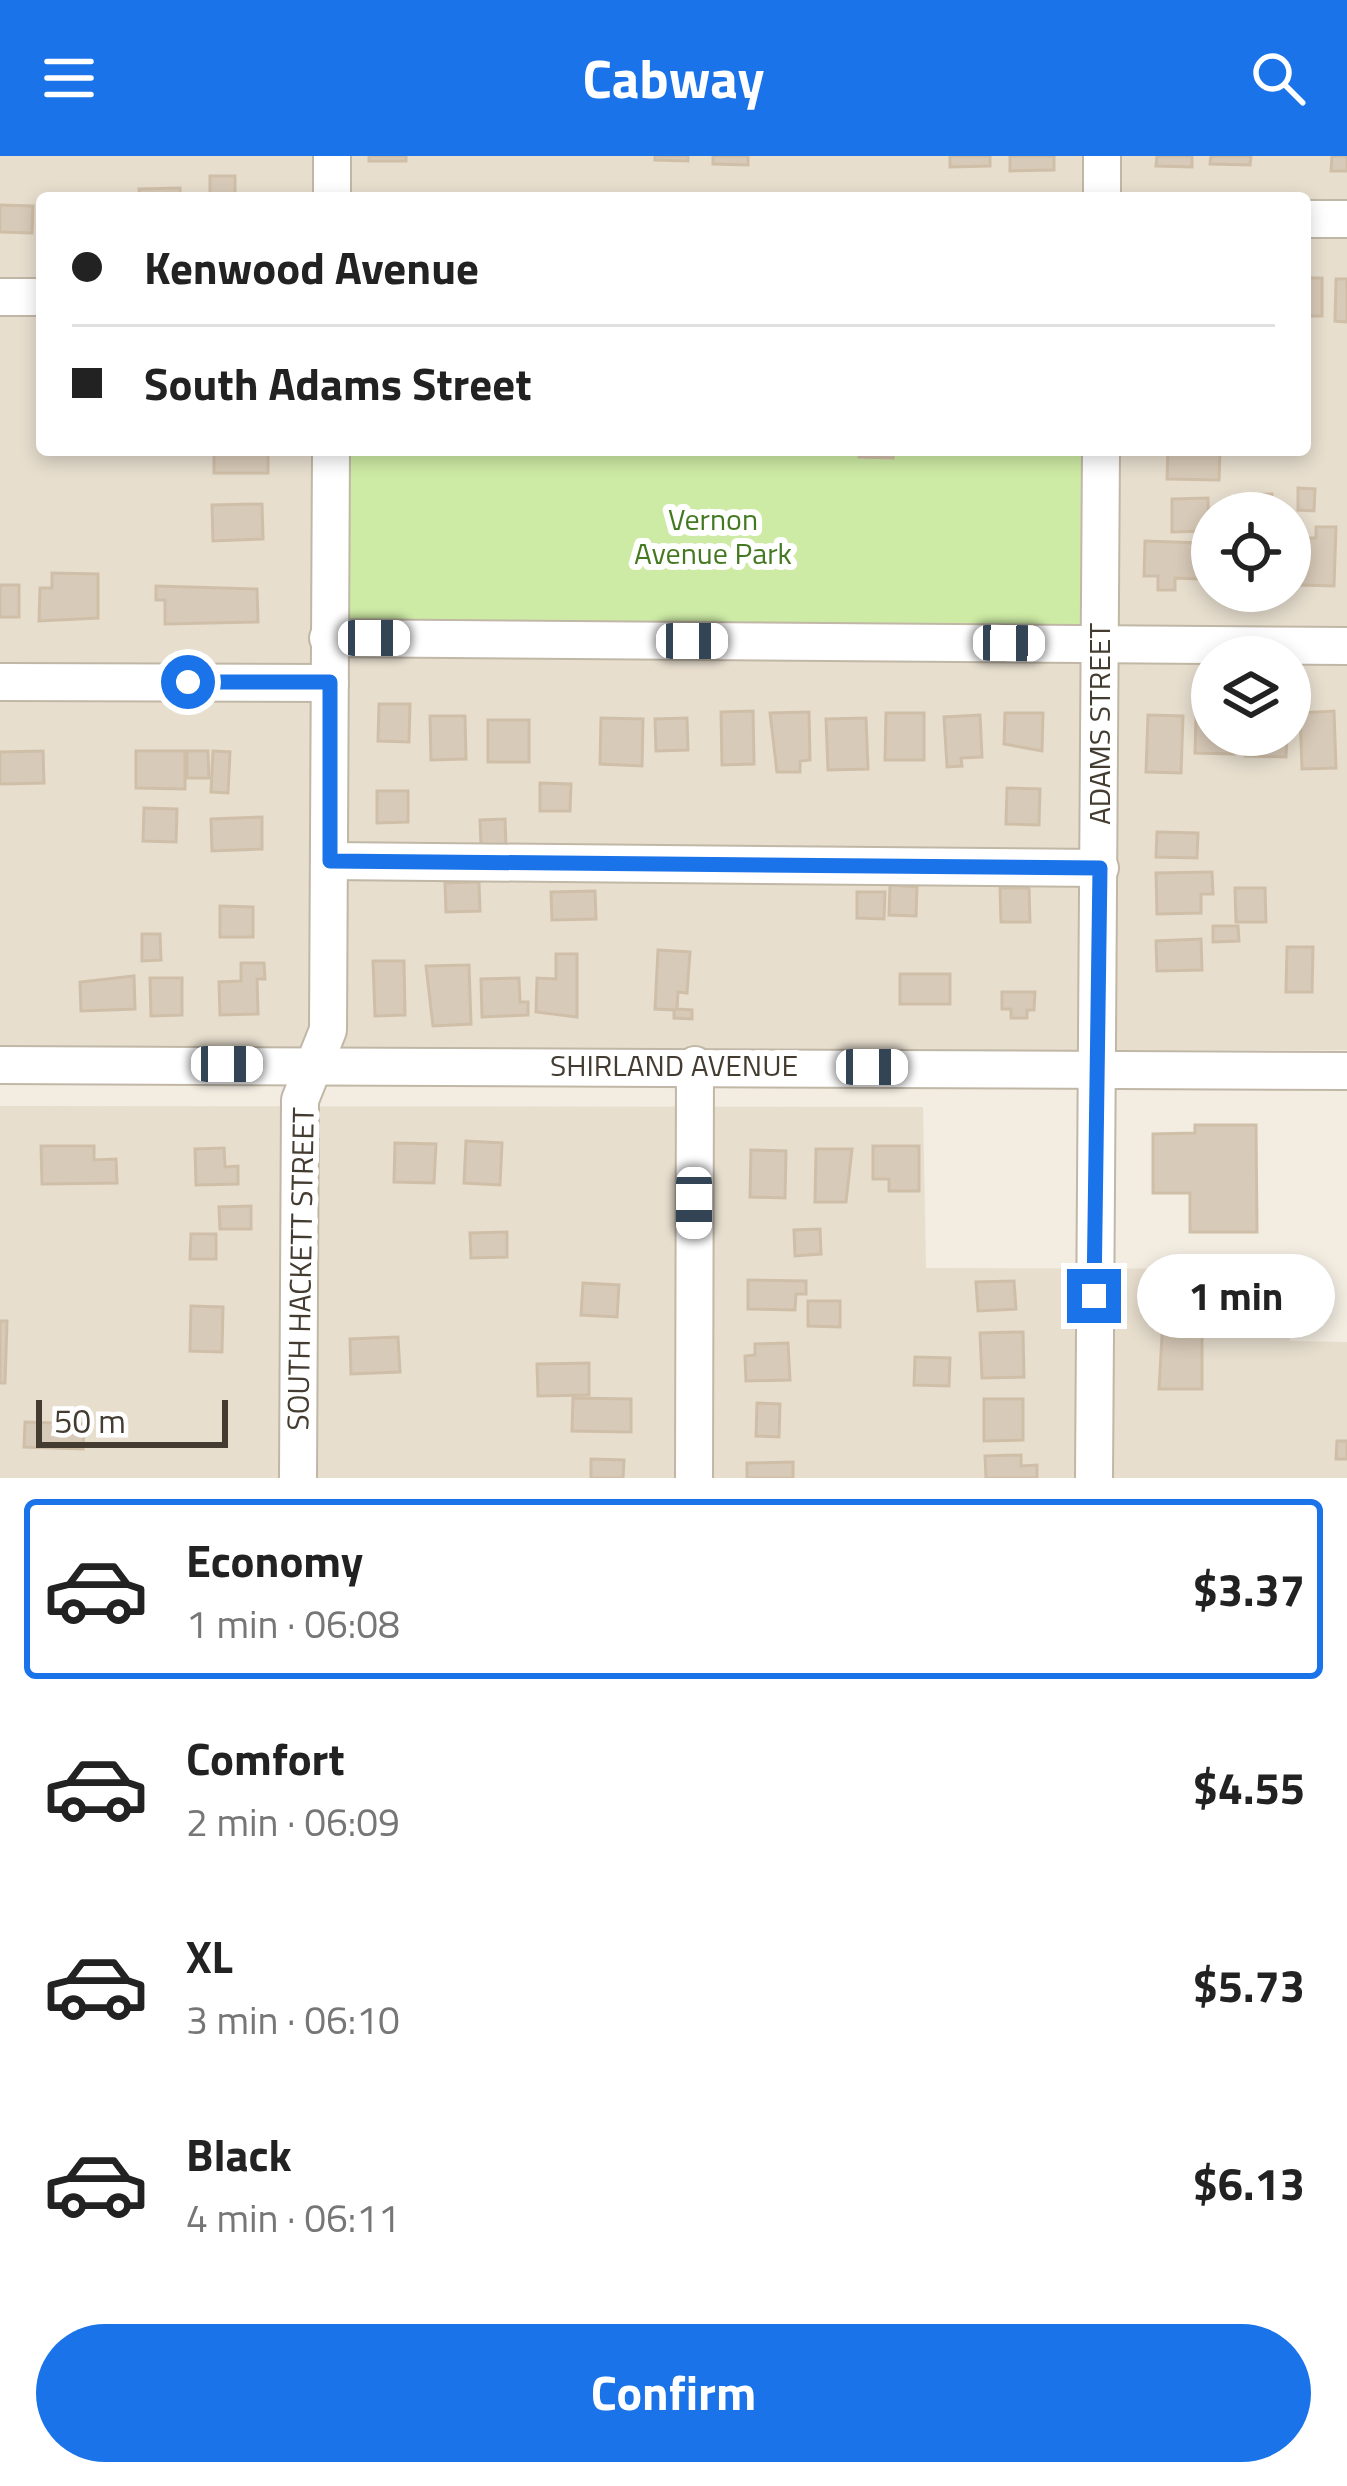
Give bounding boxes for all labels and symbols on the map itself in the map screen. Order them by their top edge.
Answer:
park label: Vernon Avenue Park [634,496,792,576]
car [338,620,410,656]
car [656,623,728,659]
street label: ADAMS STREET [1076,623,1122,825]
car [973,624,1045,662]
route start [161,655,215,709]
street label: SHIRLAND AVENUE [550,1042,798,1088]
car [191,1046,263,1082]
car [836,1049,908,1085]
street label: SOUTH HACKETT STREET [274,1107,326,1431]
car [676,1167,712,1239]
callout: 1 min [1136,1254,1334,1338]
route end [1067,1269,1121,1323]
scale bar [36,1394,228,1447]

